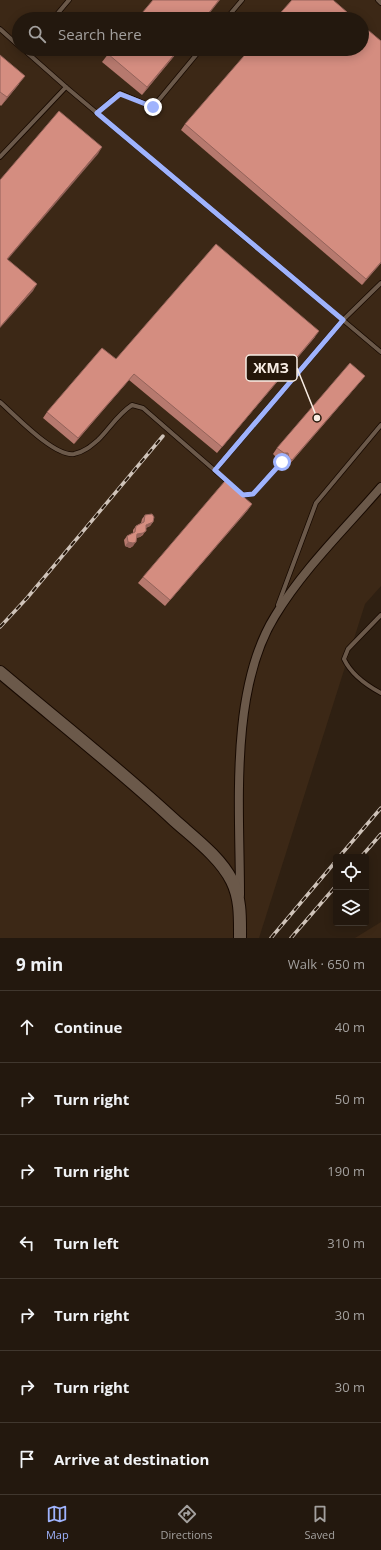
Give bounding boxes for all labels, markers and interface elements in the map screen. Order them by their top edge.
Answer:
search box [12,12,369,56]
icon: search [26,23,48,45]
text: Search here [58,24,142,44]
route end [144,98,162,116]
callout: ЖМЗ [246,355,297,381]
text: ЖМЗ [253,358,289,377]
route start [273,453,291,471]
map controls [333,854,369,926]
button: locate [333,854,369,890]
button: layers [333,890,369,926]
text: 9 min [16,953,63,976]
text: Walk · 650 m [288,955,365,973]
icon: ahead [16,1016,38,1038]
text: Continue [54,1017,122,1037]
text: 40 m [335,1018,365,1036]
icon: right [16,1088,38,1110]
text: Turn right [54,1089,129,1109]
text: 50 m [335,1090,365,1108]
icon: right [16,1160,38,1182]
text: Turn right [54,1161,129,1181]
text: 190 m [327,1162,365,1180]
icon: left [16,1232,38,1254]
text: Turn left [54,1233,119,1253]
text: 310 m [327,1234,365,1252]
icon: right [16,1304,38,1326]
text: Turn right [54,1305,129,1325]
text: 30 m [335,1306,365,1324]
icon: right [16,1376,38,1398]
text: Turn right [54,1377,129,1397]
text: 30 m [335,1378,365,1396]
icon: arrive [16,1448,38,1470]
text: Arrive at destination [54,1449,209,1469]
tab: Map [46,1503,69,1542]
tab: Directions [161,1503,213,1542]
tab: Saved [304,1503,335,1542]

